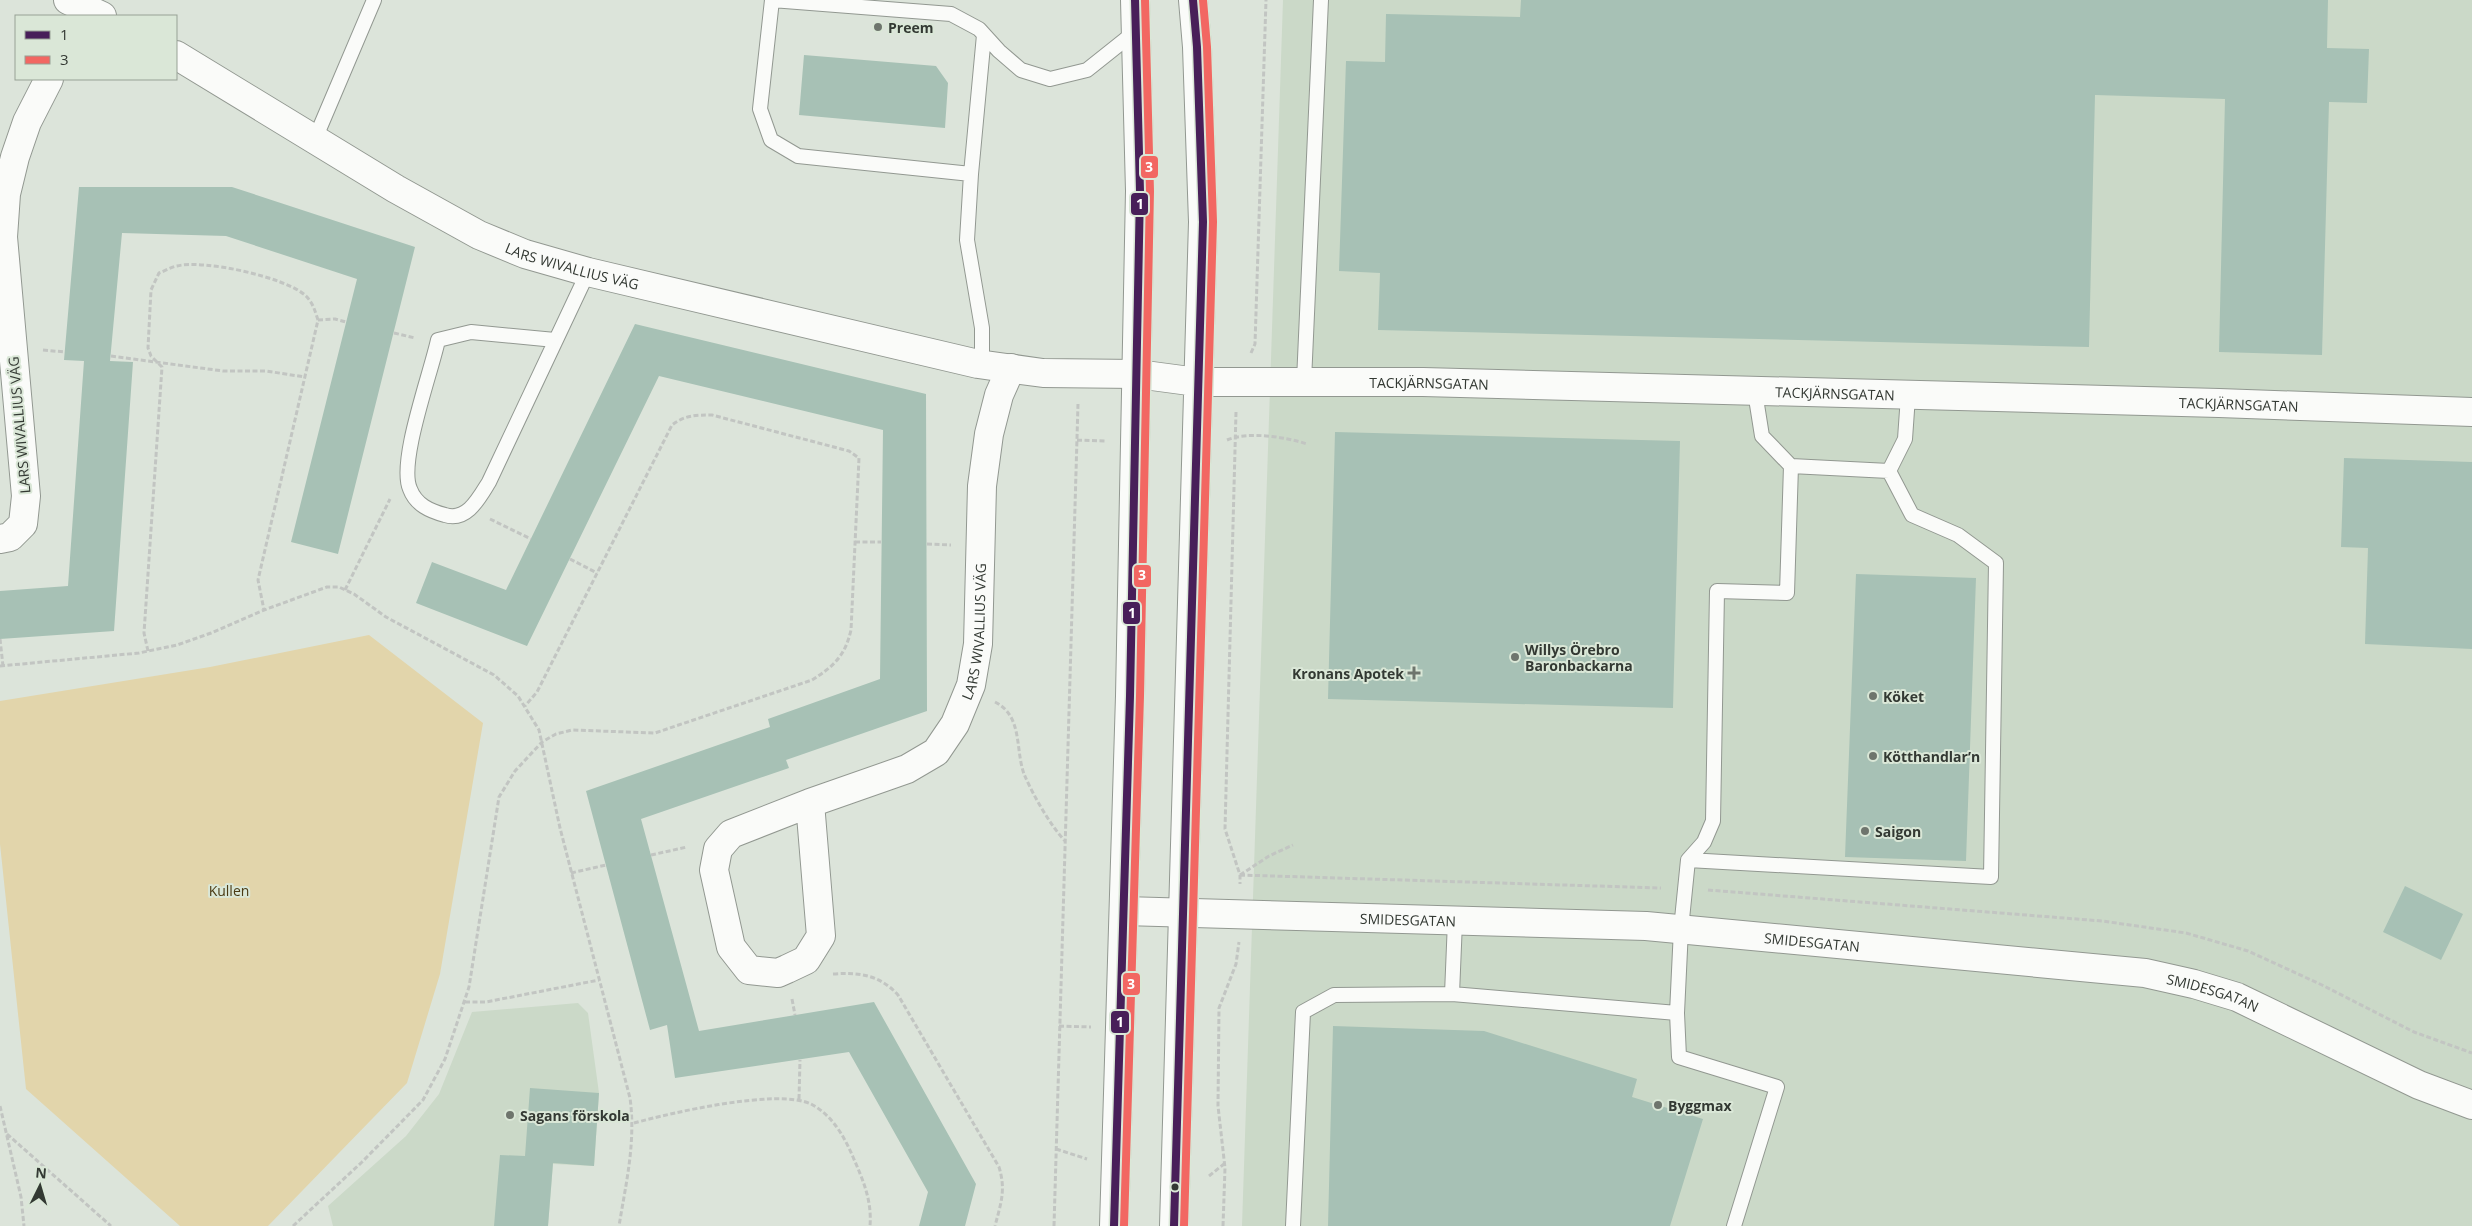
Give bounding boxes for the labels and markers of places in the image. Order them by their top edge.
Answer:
place label: Preem [888,18,933,37]
marker: Preem [872,21,884,33]
place label: Willys Örebro Baronbackarna [1525,640,1633,675]
marker: Willys Örebro Baronbackarna [1509,651,1521,663]
place label: Kronans Apotek [1292,664,1404,683]
marker: Kronans Apotek [1408,667,1420,679]
place label: Köket [1883,687,1924,706]
marker: Köket [1867,690,1879,702]
place label: Kötthandlar’n [1883,747,1980,766]
marker: Kötthandlar’n [1867,750,1879,762]
place label: Saigon [1875,822,1921,841]
marker: Saigon [1859,825,1871,837]
place label: Byggmax [1668,1096,1732,1115]
marker: Byggmax [1652,1099,1664,1111]
place label: Sagans förskola [520,1106,630,1125]
marker: Sagans förskola [504,1109,516,1121]
unlabelled marker [1170,1182,1180,1192]

